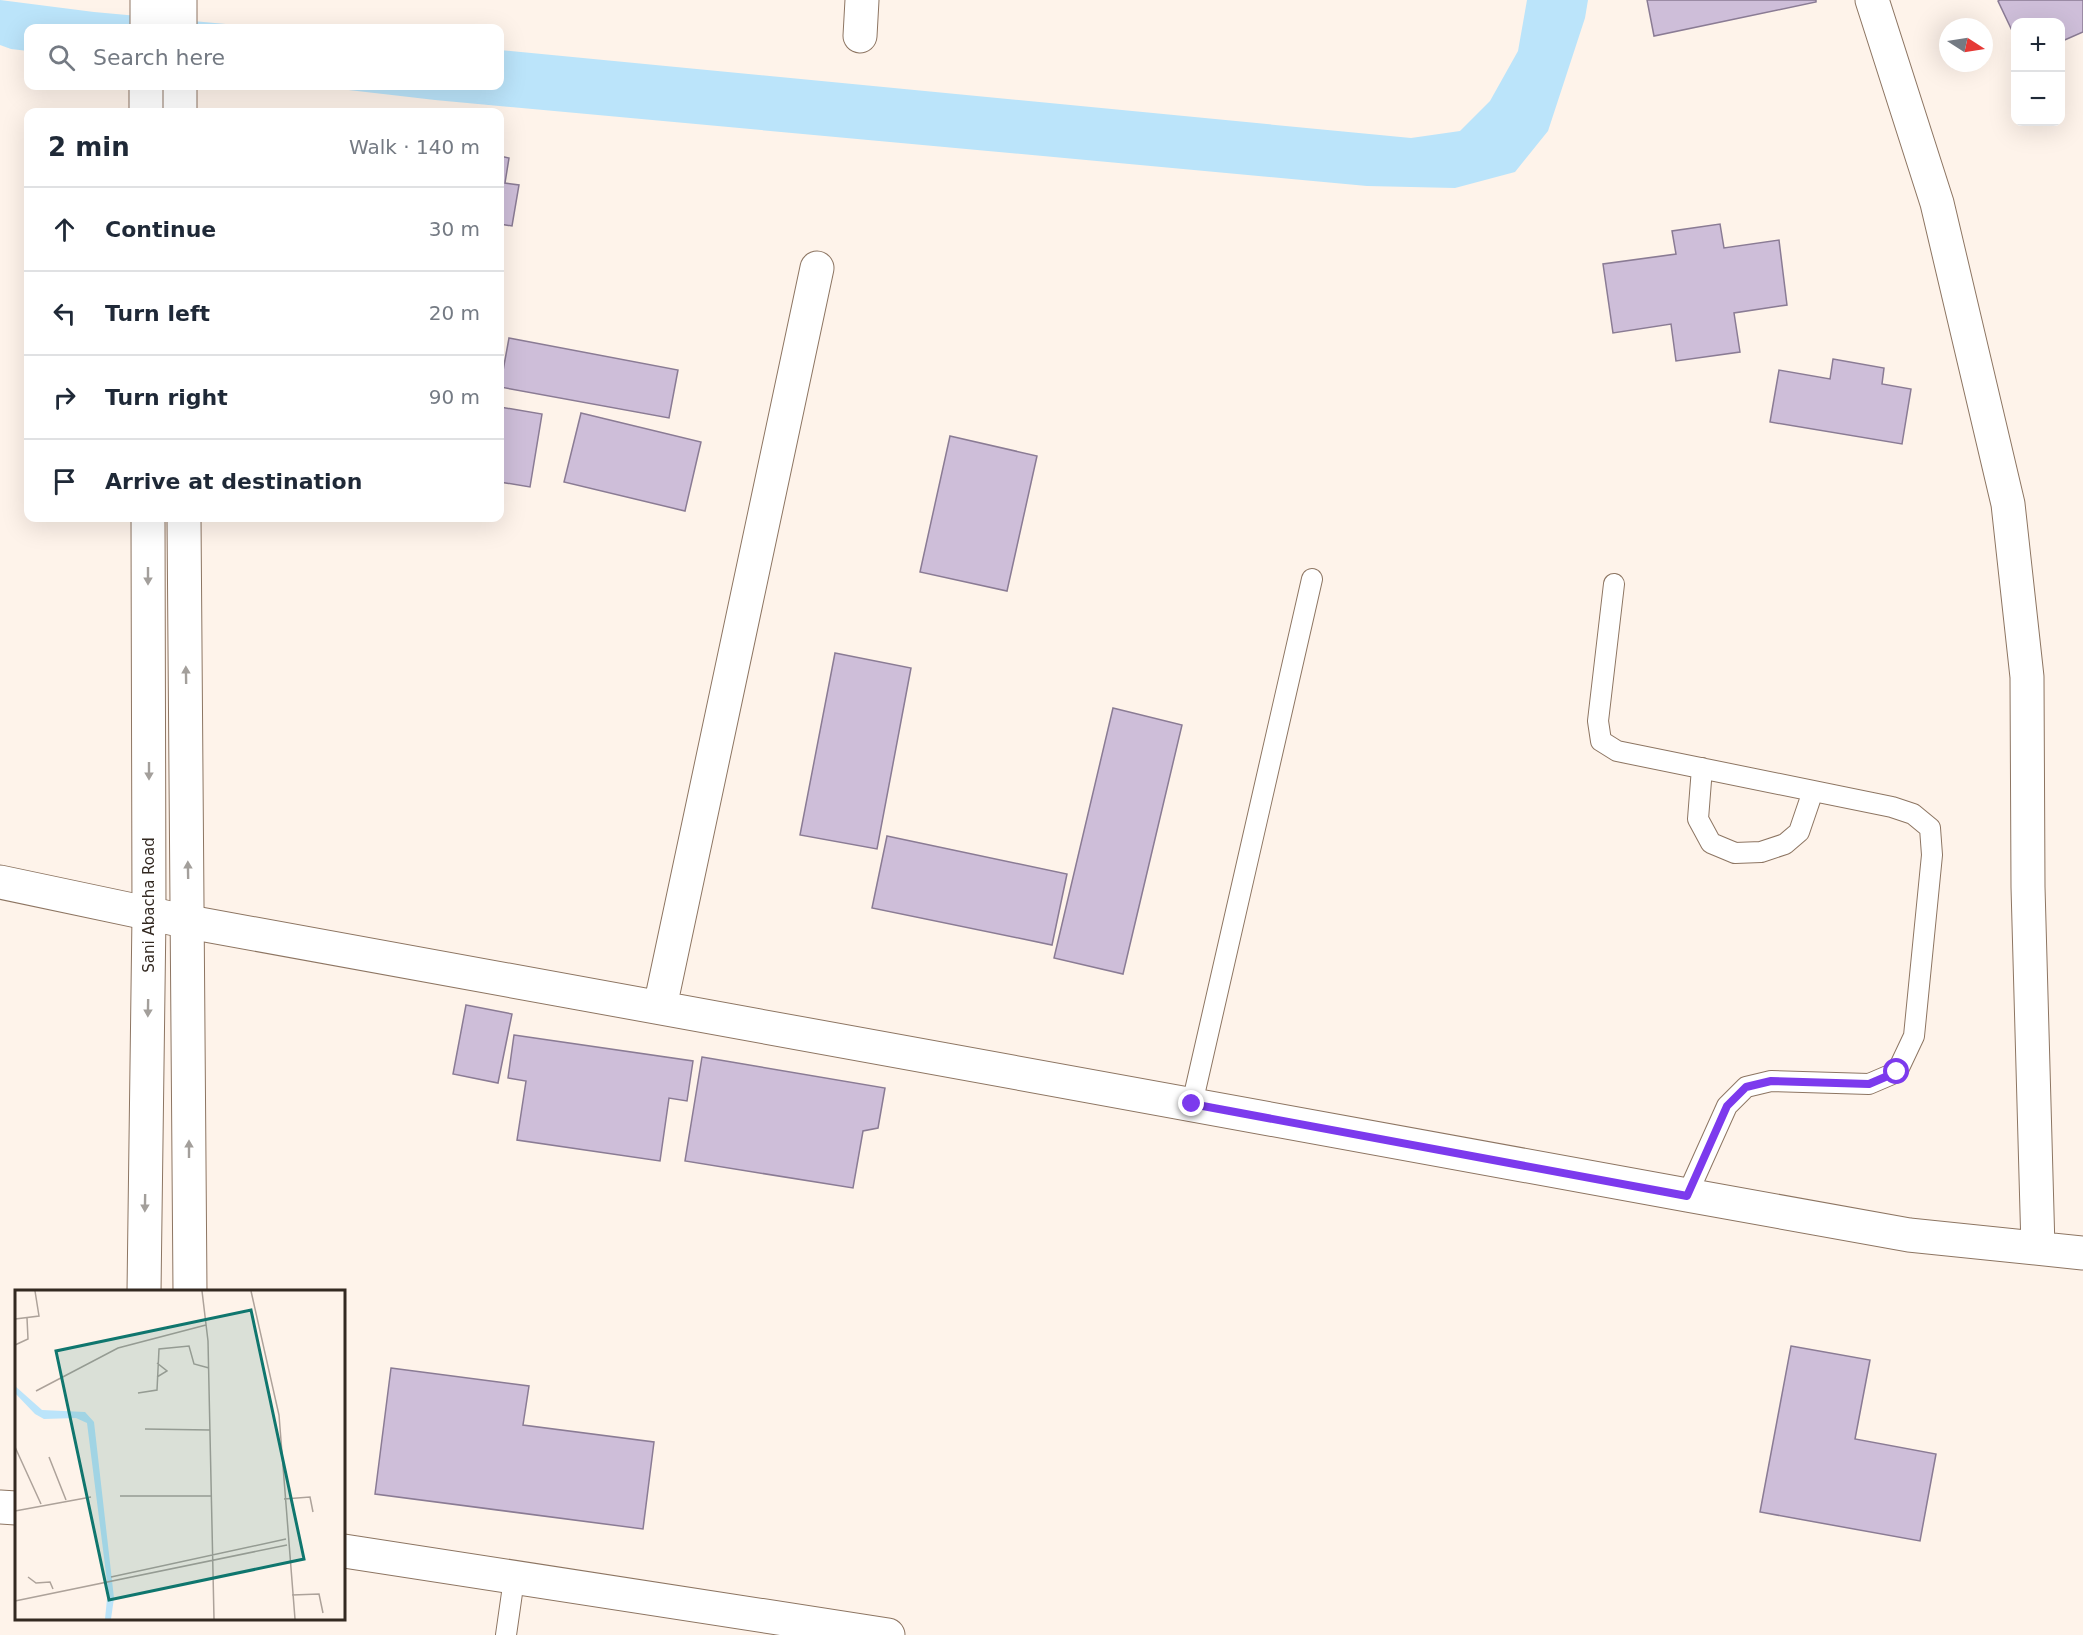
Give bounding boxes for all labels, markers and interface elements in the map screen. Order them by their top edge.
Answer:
north arrow [1939,18,1993,72]
map controls [2011,18,2065,126]
button: + [2011,18,2065,72]
search box [24,24,504,90]
icon: search [45,41,78,74]
text: Search here [93,45,225,70]
button: − [2011,72,2065,126]
text: 2 min [48,132,130,162]
text: Walk · 140 m [349,135,480,159]
icon: ahead [48,213,81,246]
text: Continue [105,217,216,242]
text: 30 m [429,217,480,241]
icon: left [48,297,81,330]
text: Turn left [105,301,210,326]
text: 20 m [429,301,480,325]
icon: right [48,381,81,414]
text: Turn right [105,385,228,410]
text: 90 m [429,385,480,409]
icon: arrive [48,465,81,498]
text: Arrive at destination [105,469,362,494]
one-way arrow [143,566,153,585]
one-way arrow [181,666,191,685]
one-way arrow [144,761,154,780]
street label: Sani Abacha Road [140,837,158,973]
one-way arrow [183,861,193,880]
one-way arrow [143,998,153,1017]
route start [1883,1058,1909,1084]
route end [1178,1090,1204,1116]
one-way arrow [184,1140,194,1159]
one-way arrow [140,1193,150,1212]
inset map [15,1290,345,1620]

